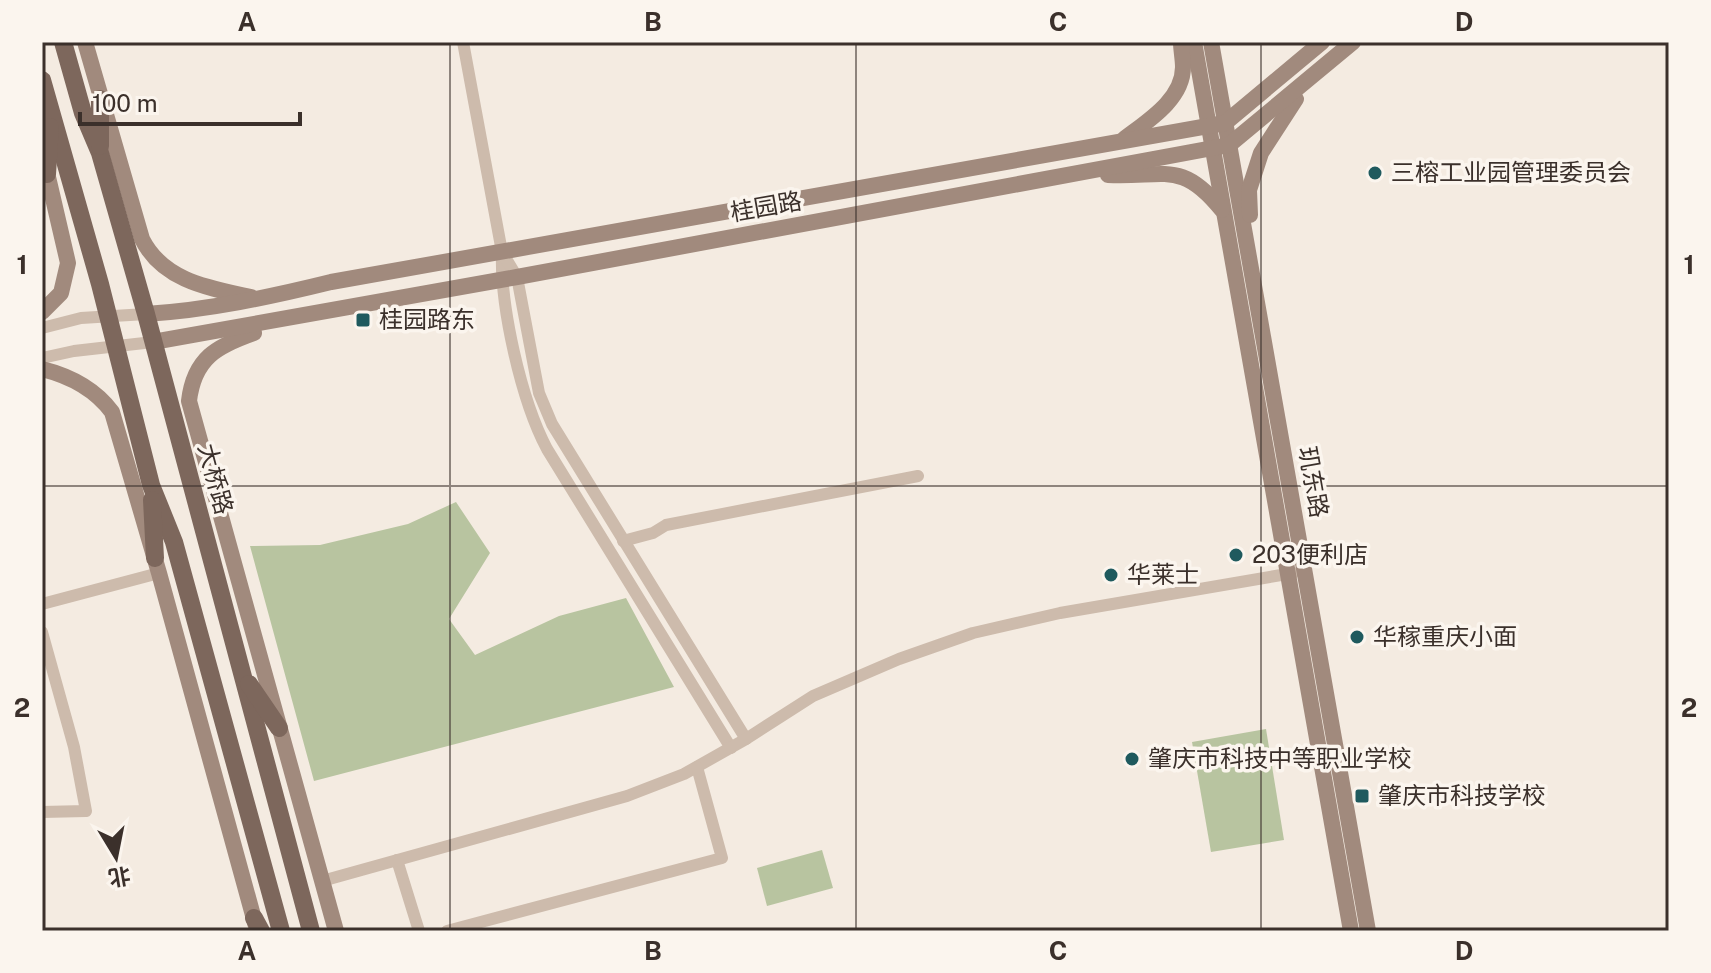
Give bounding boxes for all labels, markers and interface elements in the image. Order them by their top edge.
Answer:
text: A [238,6,257,37]
text: B [644,6,662,37]
text: C [1049,6,1067,37]
text: D [1455,6,1473,37]
scale bar [80,76,300,126]
text: 100 m [92,89,158,117]
place label: 三榕工业园管理委员会 [1391,158,1631,186]
marker: 三榕工业园管理委员会 [1366,164,1384,182]
street label: 桂园路 [728,186,804,226]
text: 1 [16,249,28,280]
text: 1 [1683,249,1695,280]
place label: 桂园路东 [379,305,475,333]
marker: 桂园路东 [354,311,372,329]
street label: 大桥路 [193,440,239,517]
street label: 玑东路 [1294,444,1334,520]
place label: 203便利店 [1252,540,1368,568]
marker: 203便利店 [1227,546,1245,564]
place label: 华莱士 [1127,560,1199,588]
marker: 华莱士 [1102,566,1120,584]
place label: 华稼重庆小面 [1373,622,1517,650]
marker: 华稼重庆小面 [1348,628,1366,646]
text: 2 [14,692,30,723]
text: 2 [1681,692,1697,723]
place label: 肇庆市科技中等职业学校 [1148,744,1412,772]
marker: 肇庆市科技中等职业学校 [1123,750,1141,768]
place label: 肇庆市科技学校 [1378,781,1546,809]
marker: 肇庆市科技学校 [1353,787,1371,805]
north arrow [76,817,156,897]
text: 北 [106,862,133,891]
text: A [238,935,257,966]
text: B [644,935,662,966]
text: C [1049,935,1067,966]
text: D [1455,935,1473,966]

